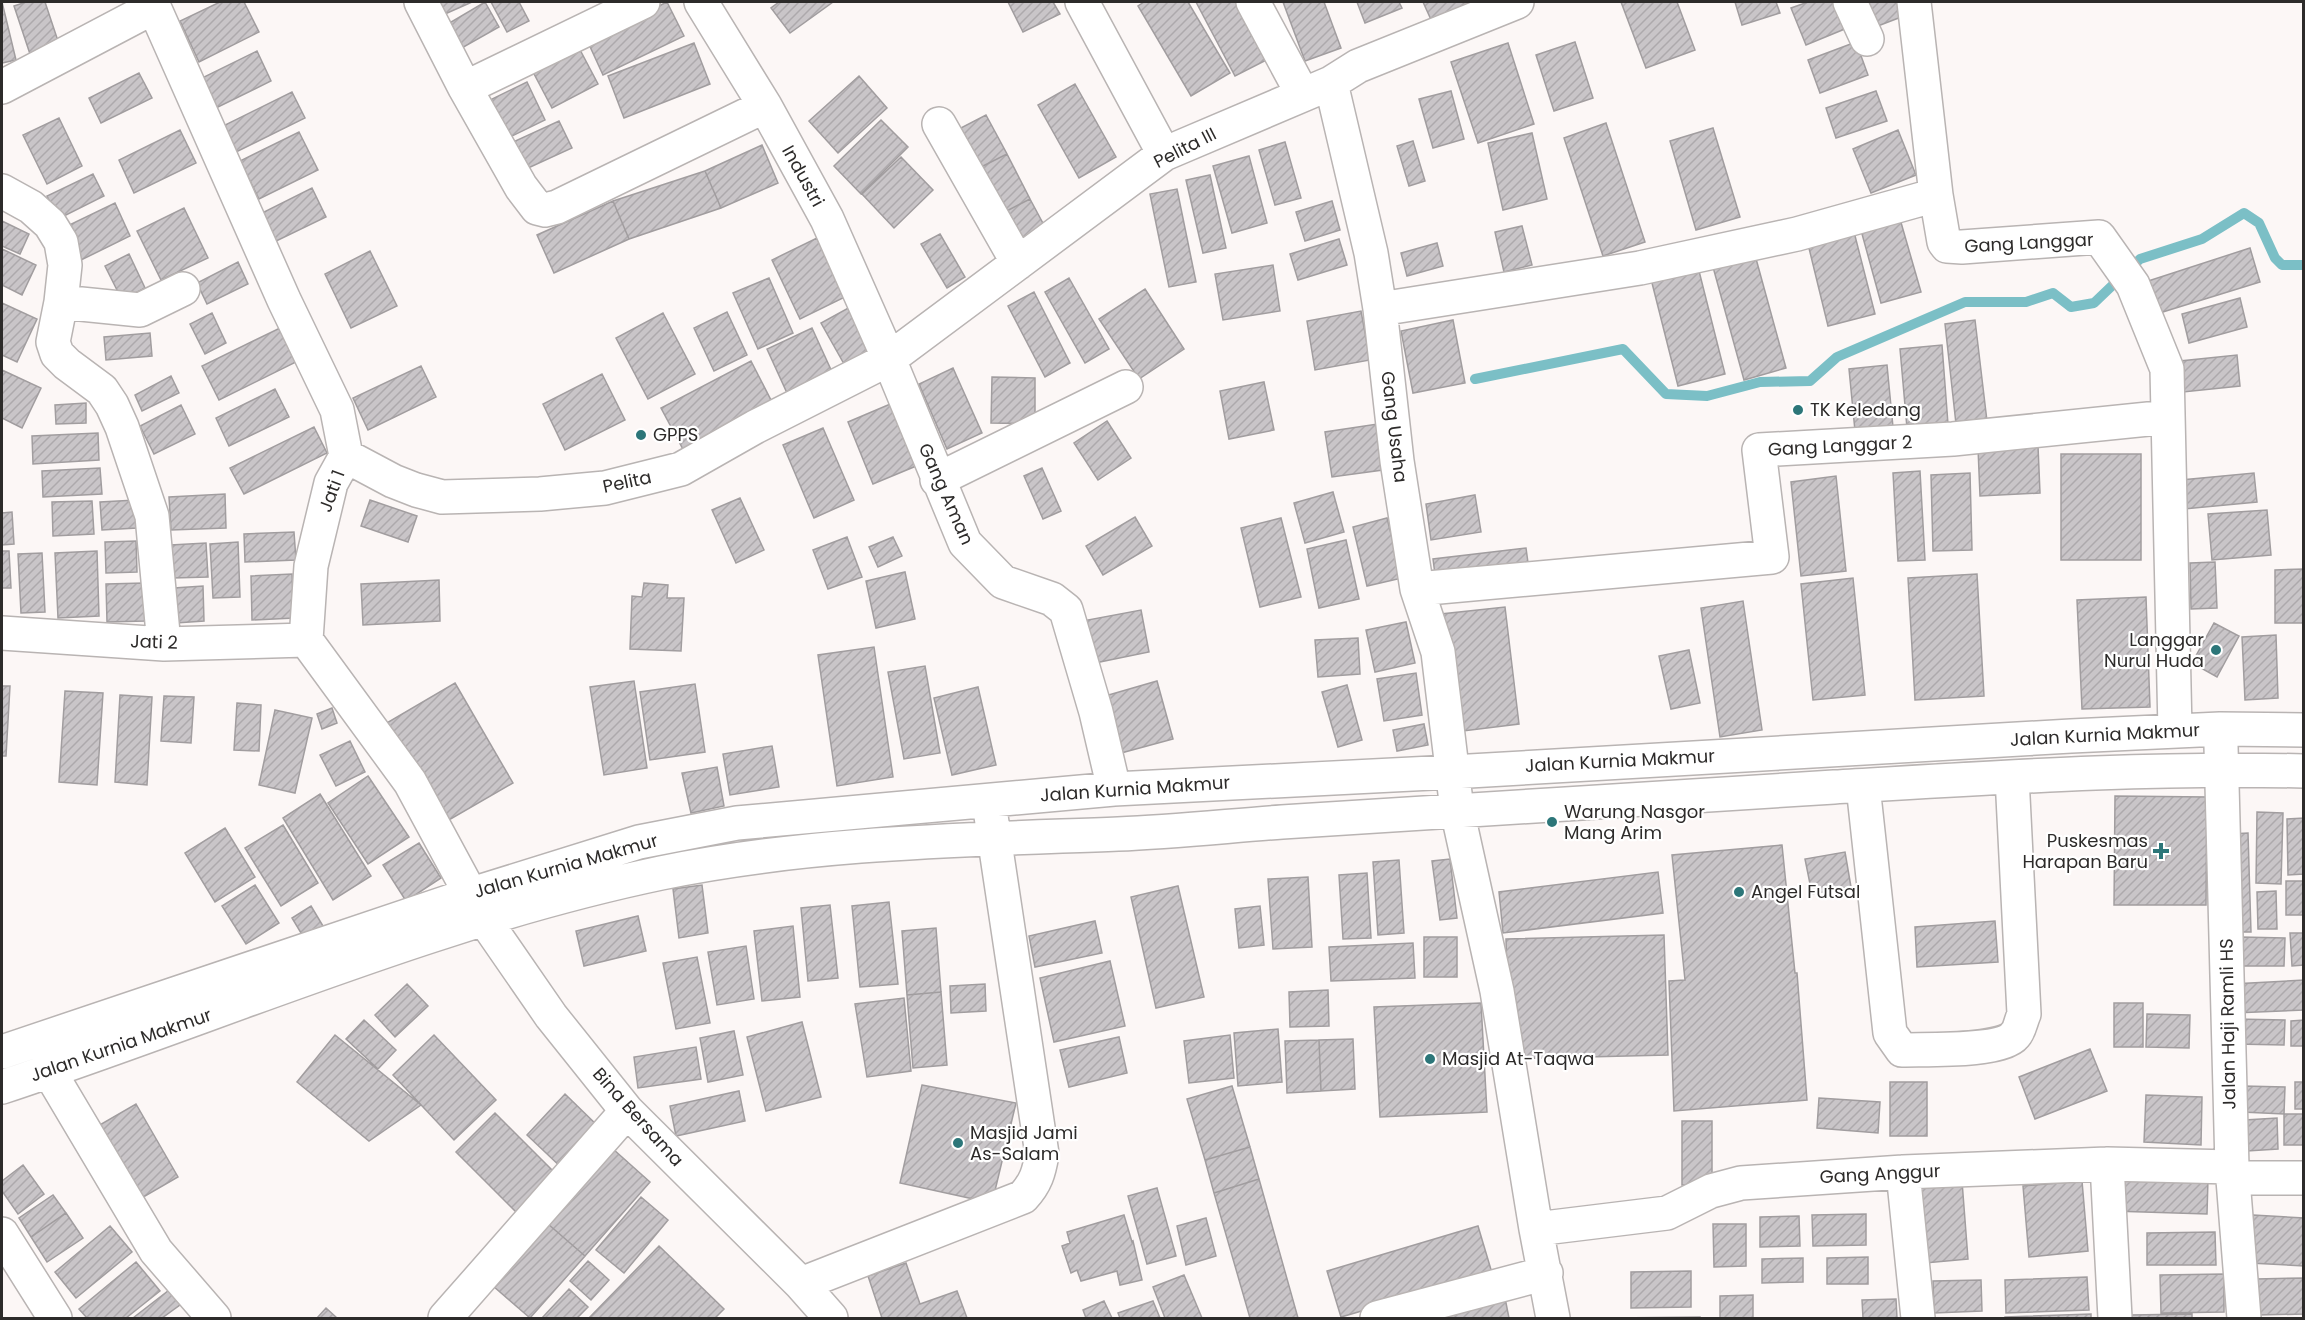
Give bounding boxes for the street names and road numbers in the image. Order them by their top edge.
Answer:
street label: Pelita III [1149,121,1220,174]
street label: Industri [776,141,831,211]
street label: Gang Langgar [1964,227,2094,258]
street label: Gang Usaha [1375,370,1414,484]
street label: Gang Langgar 2 [1767,429,1913,462]
street label: Gang Aman [913,439,980,549]
street label: Pelita [600,464,654,499]
street label: Jati 1 [312,466,351,515]
street label: Jati 2 [130,628,178,655]
street label: Jalan Kurnia Makmur [2009,717,2201,752]
street label: Jalan Kurnia Makmur [1524,743,1716,778]
street label: Jalan Kurnia Makmur [1039,769,1231,808]
street label: Jalan Kurnia Makmur [471,827,661,904]
street label: Jalan Haji Ramli HS [2214,938,2241,1110]
street label: Jalan Kurnia Makmur [27,1002,215,1087]
street label: Bina Bersama [587,1062,690,1172]
street label: Gang Anggur [1819,1158,1941,1189]

